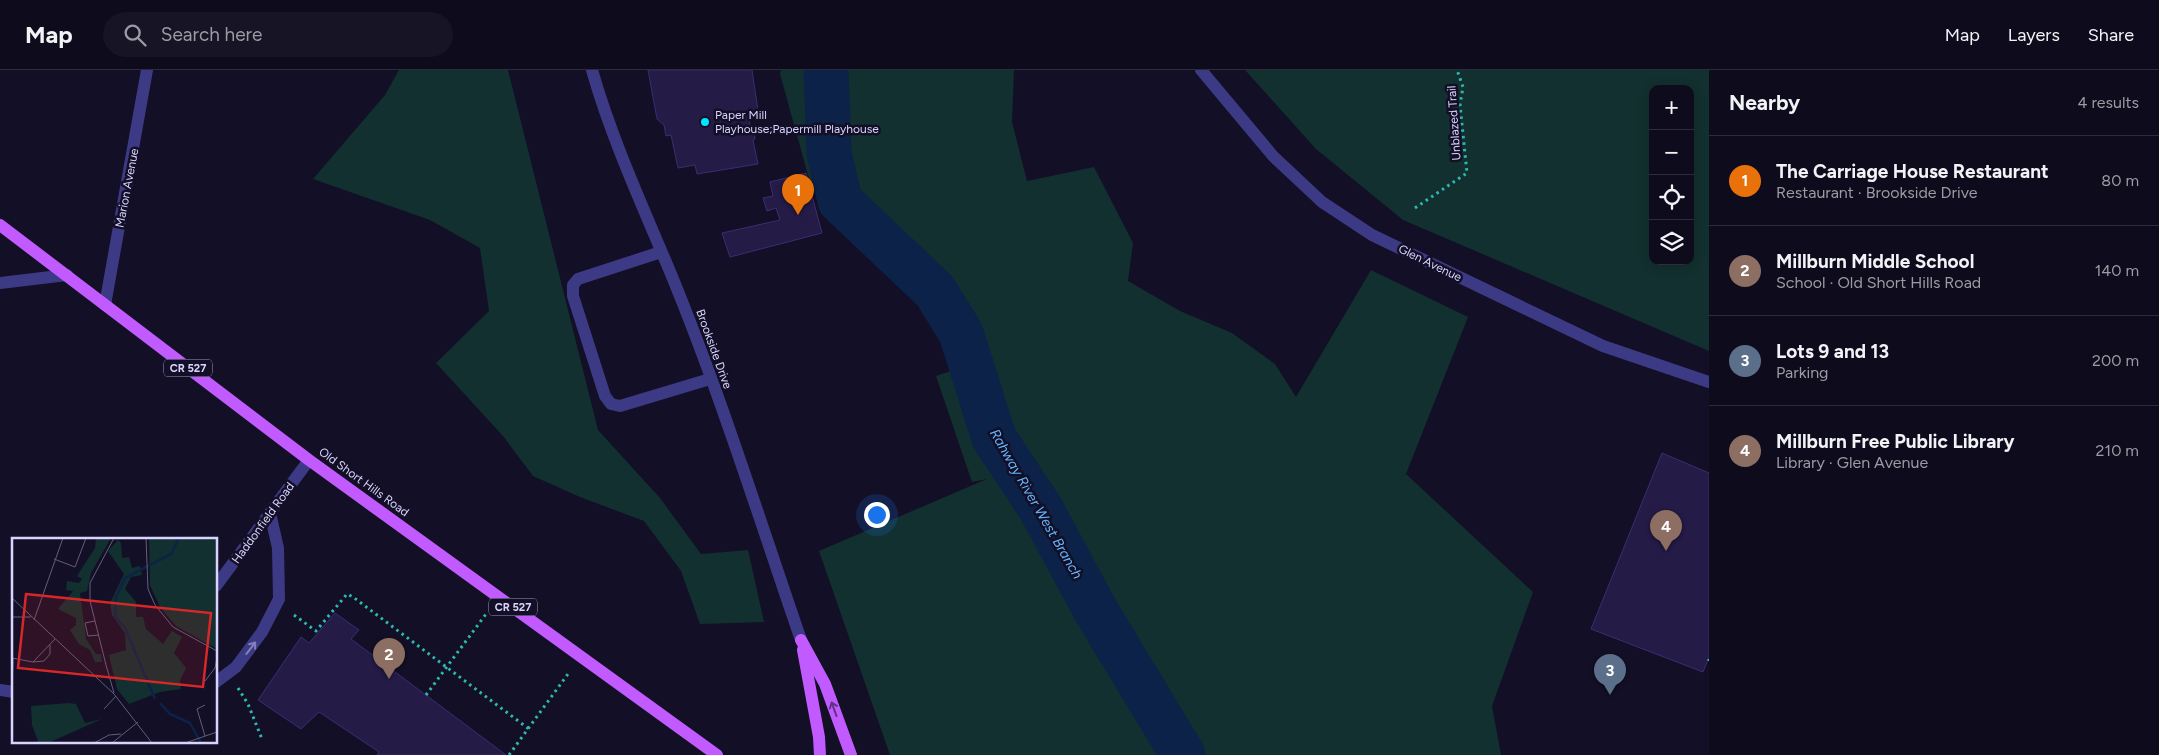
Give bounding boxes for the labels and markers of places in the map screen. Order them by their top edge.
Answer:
place label: Paper Mill Playhouse;Papermill Playhouse [715,108,879,136]
marker: Paper Mill Playhouse;Papermill Playhouse [699,116,711,128]
pin: 1 [782,174,814,215]
pin: 4 [1650,510,1682,551]
pin: 2 [373,638,405,679]
pin: 3 [1594,654,1626,695]

